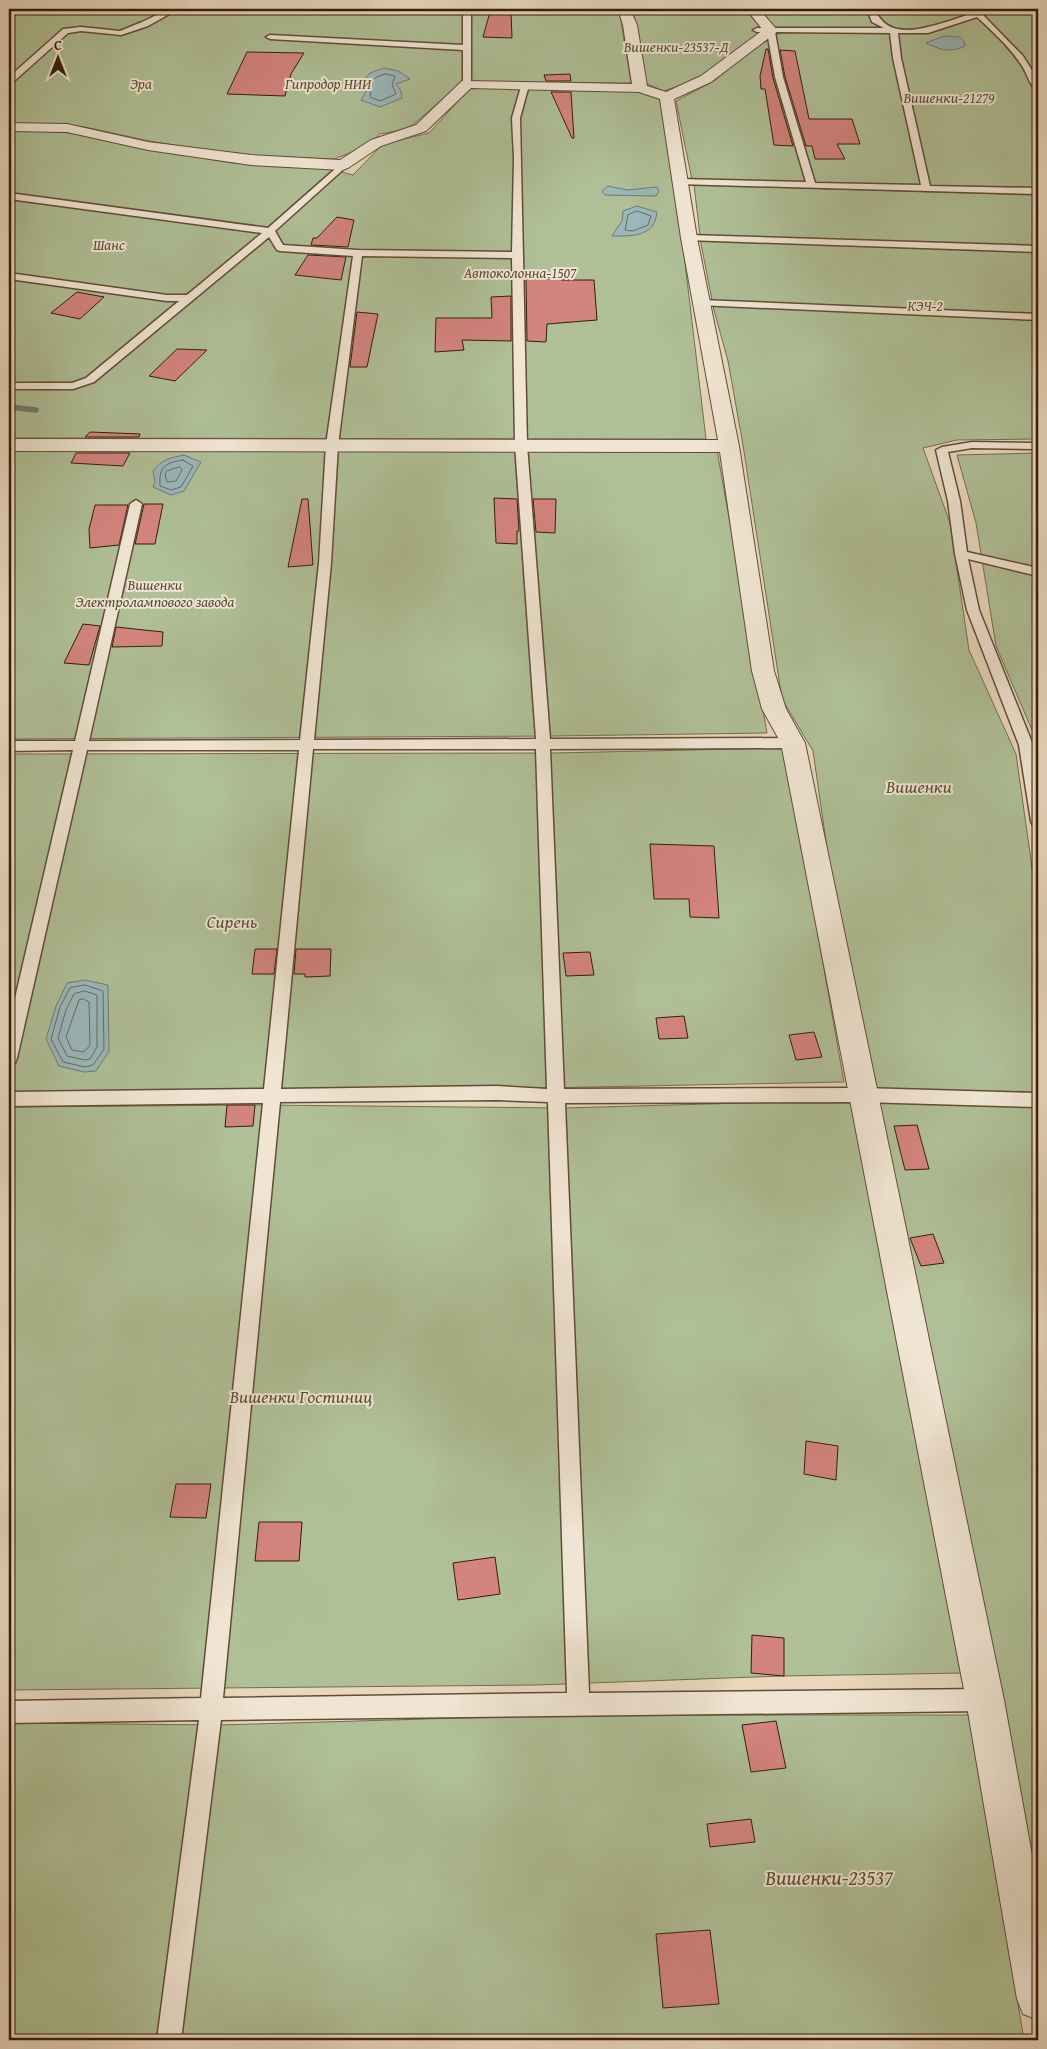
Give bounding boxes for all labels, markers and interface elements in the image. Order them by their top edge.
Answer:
north arrow [32,32,82,82]
text: С [54,35,62,55]
park label: Вишенки-23537-Д [623,36,729,57]
park label: Эра [130,73,152,94]
park label: Гипродор НИИ [284,73,372,94]
park label: Вишенки-21279 [902,87,995,108]
park label: Шанс [93,234,126,255]
park label: Автоколонна-1507 [463,262,577,283]
park label: КЭЧ-2 [907,295,943,316]
park label: Вишенки Электролампового завода [76,574,235,612]
park label: Вишенки [885,773,952,800]
park label: Сирень [207,908,257,935]
park label: Вишенки Гостиниц [229,1383,372,1410]
park label: Вишенки-23537 [764,1862,894,1893]

